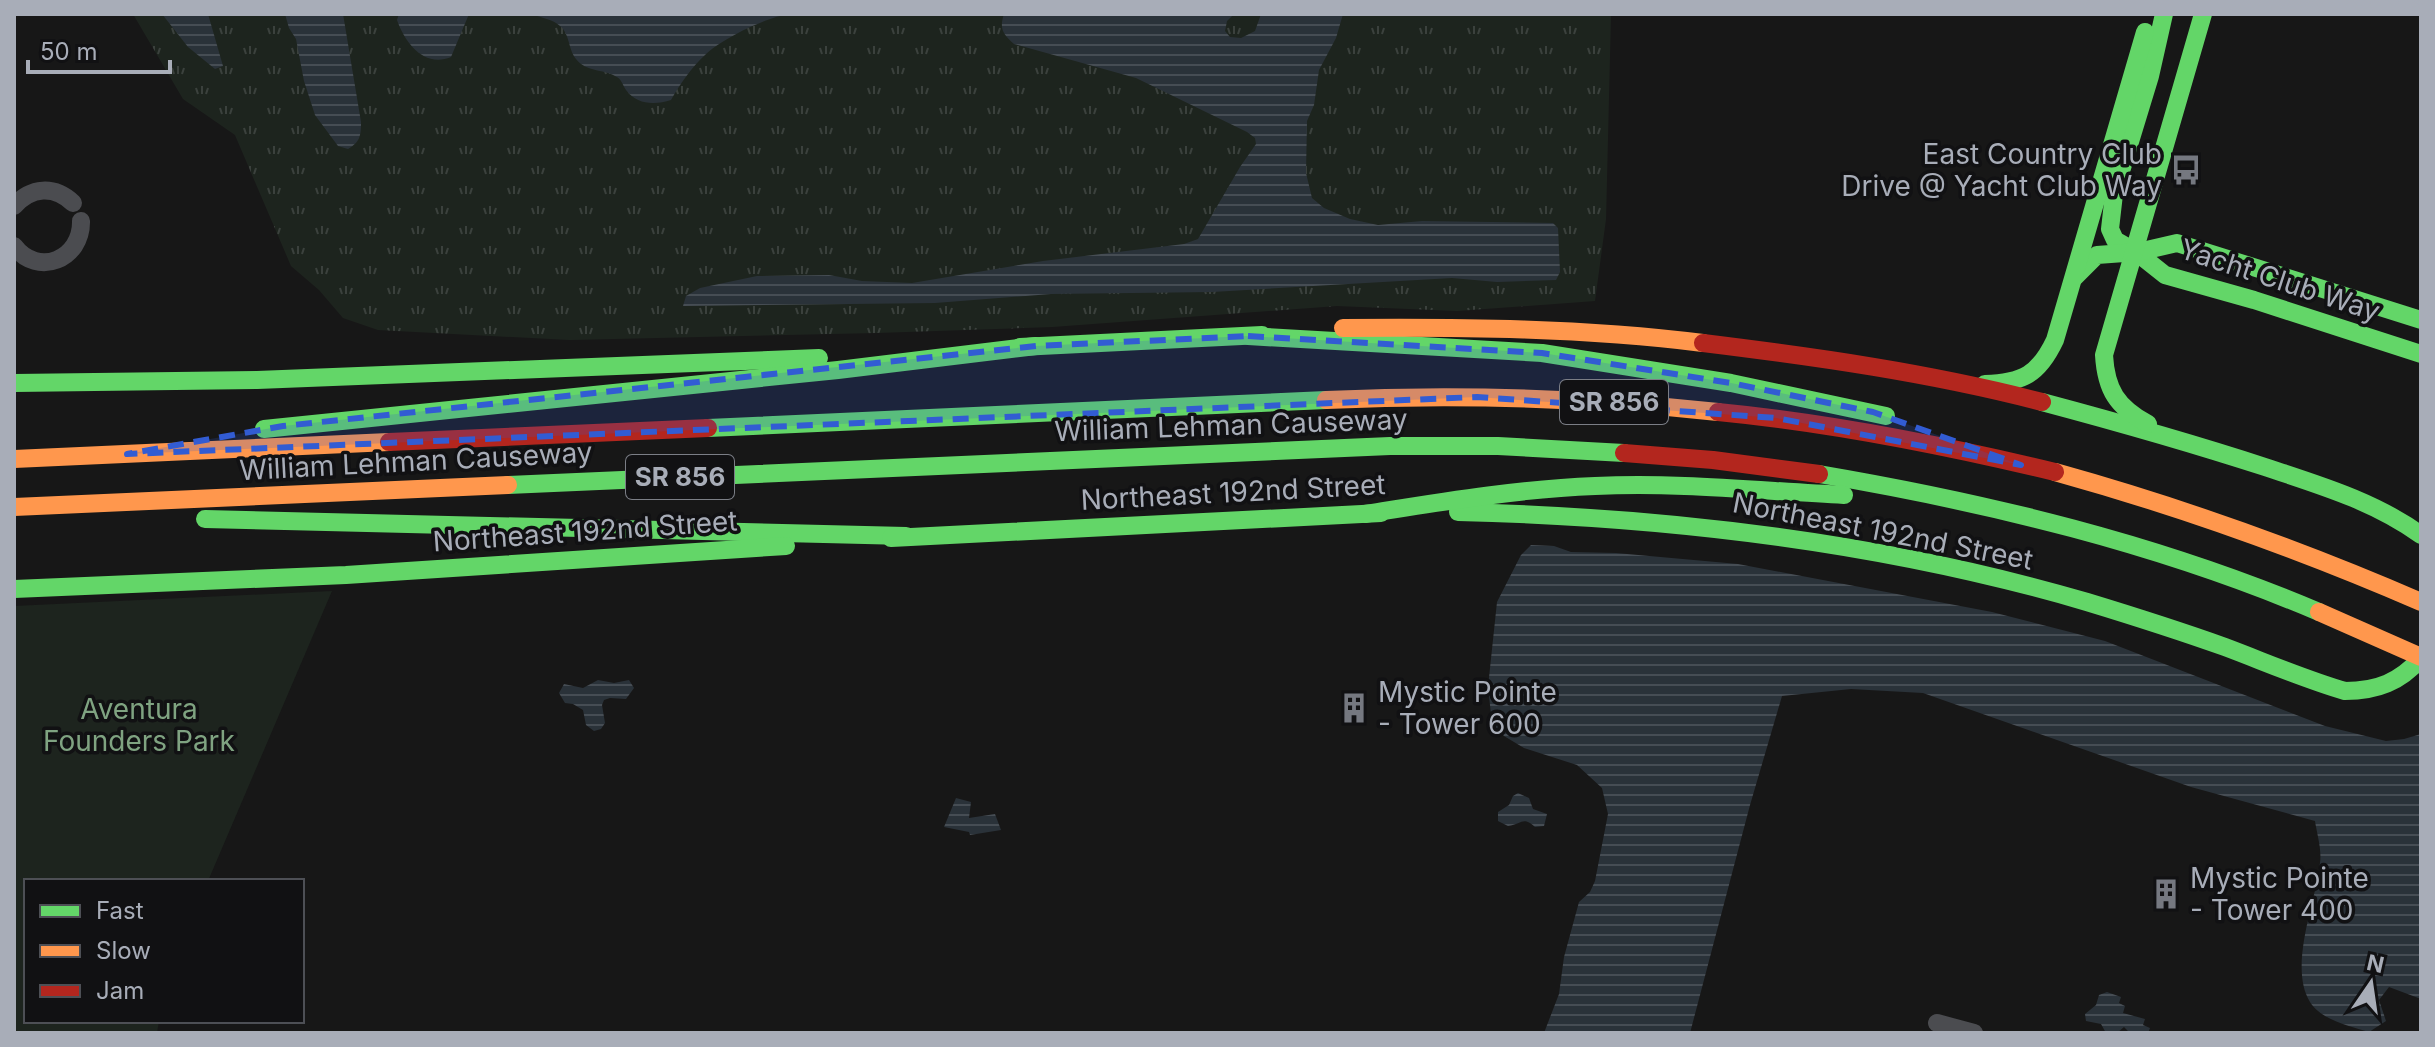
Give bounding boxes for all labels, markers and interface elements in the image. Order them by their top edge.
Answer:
scale bar [28,24,170,74]
text: 50 m [40,37,98,66]
place label: East Country Club Drive @ Yacht Club Way [1841,137,2162,203]
bus stop icon: East Country Club Drive @ Yacht Club Way [2169,153,2203,187]
street label: Yacht Club Way [2176,232,2384,328]
road number: SR 856 [1560,380,1668,424]
street label: William Lehman Causeway [1054,402,1408,448]
street label: William Lehman Causeway [239,435,593,487]
road number: SR 856 [626,455,734,499]
street label: Northeast 192nd Street [1080,467,1386,517]
street label: Northeast 192nd Street [1730,485,2036,577]
street label: Northeast 192nd Street [432,503,738,559]
place label: Mystic Pointe - Tower 600 [1378,675,1557,741]
building icon: Mystic Pointe - Tower 600 [1337,691,1371,725]
park label: Aventura Founders Park [43,692,235,758]
place label: Mystic Pointe - Tower 400 [2190,861,2369,927]
building icon: Mystic Pointe - Tower 400 [2149,877,2183,911]
legend [24,879,304,1023]
text: Fast [96,896,144,925]
text: Slow [96,936,151,965]
north arrow [2331,943,2411,1023]
text: N [2364,949,2387,978]
text: Jam [96,976,144,1005]

